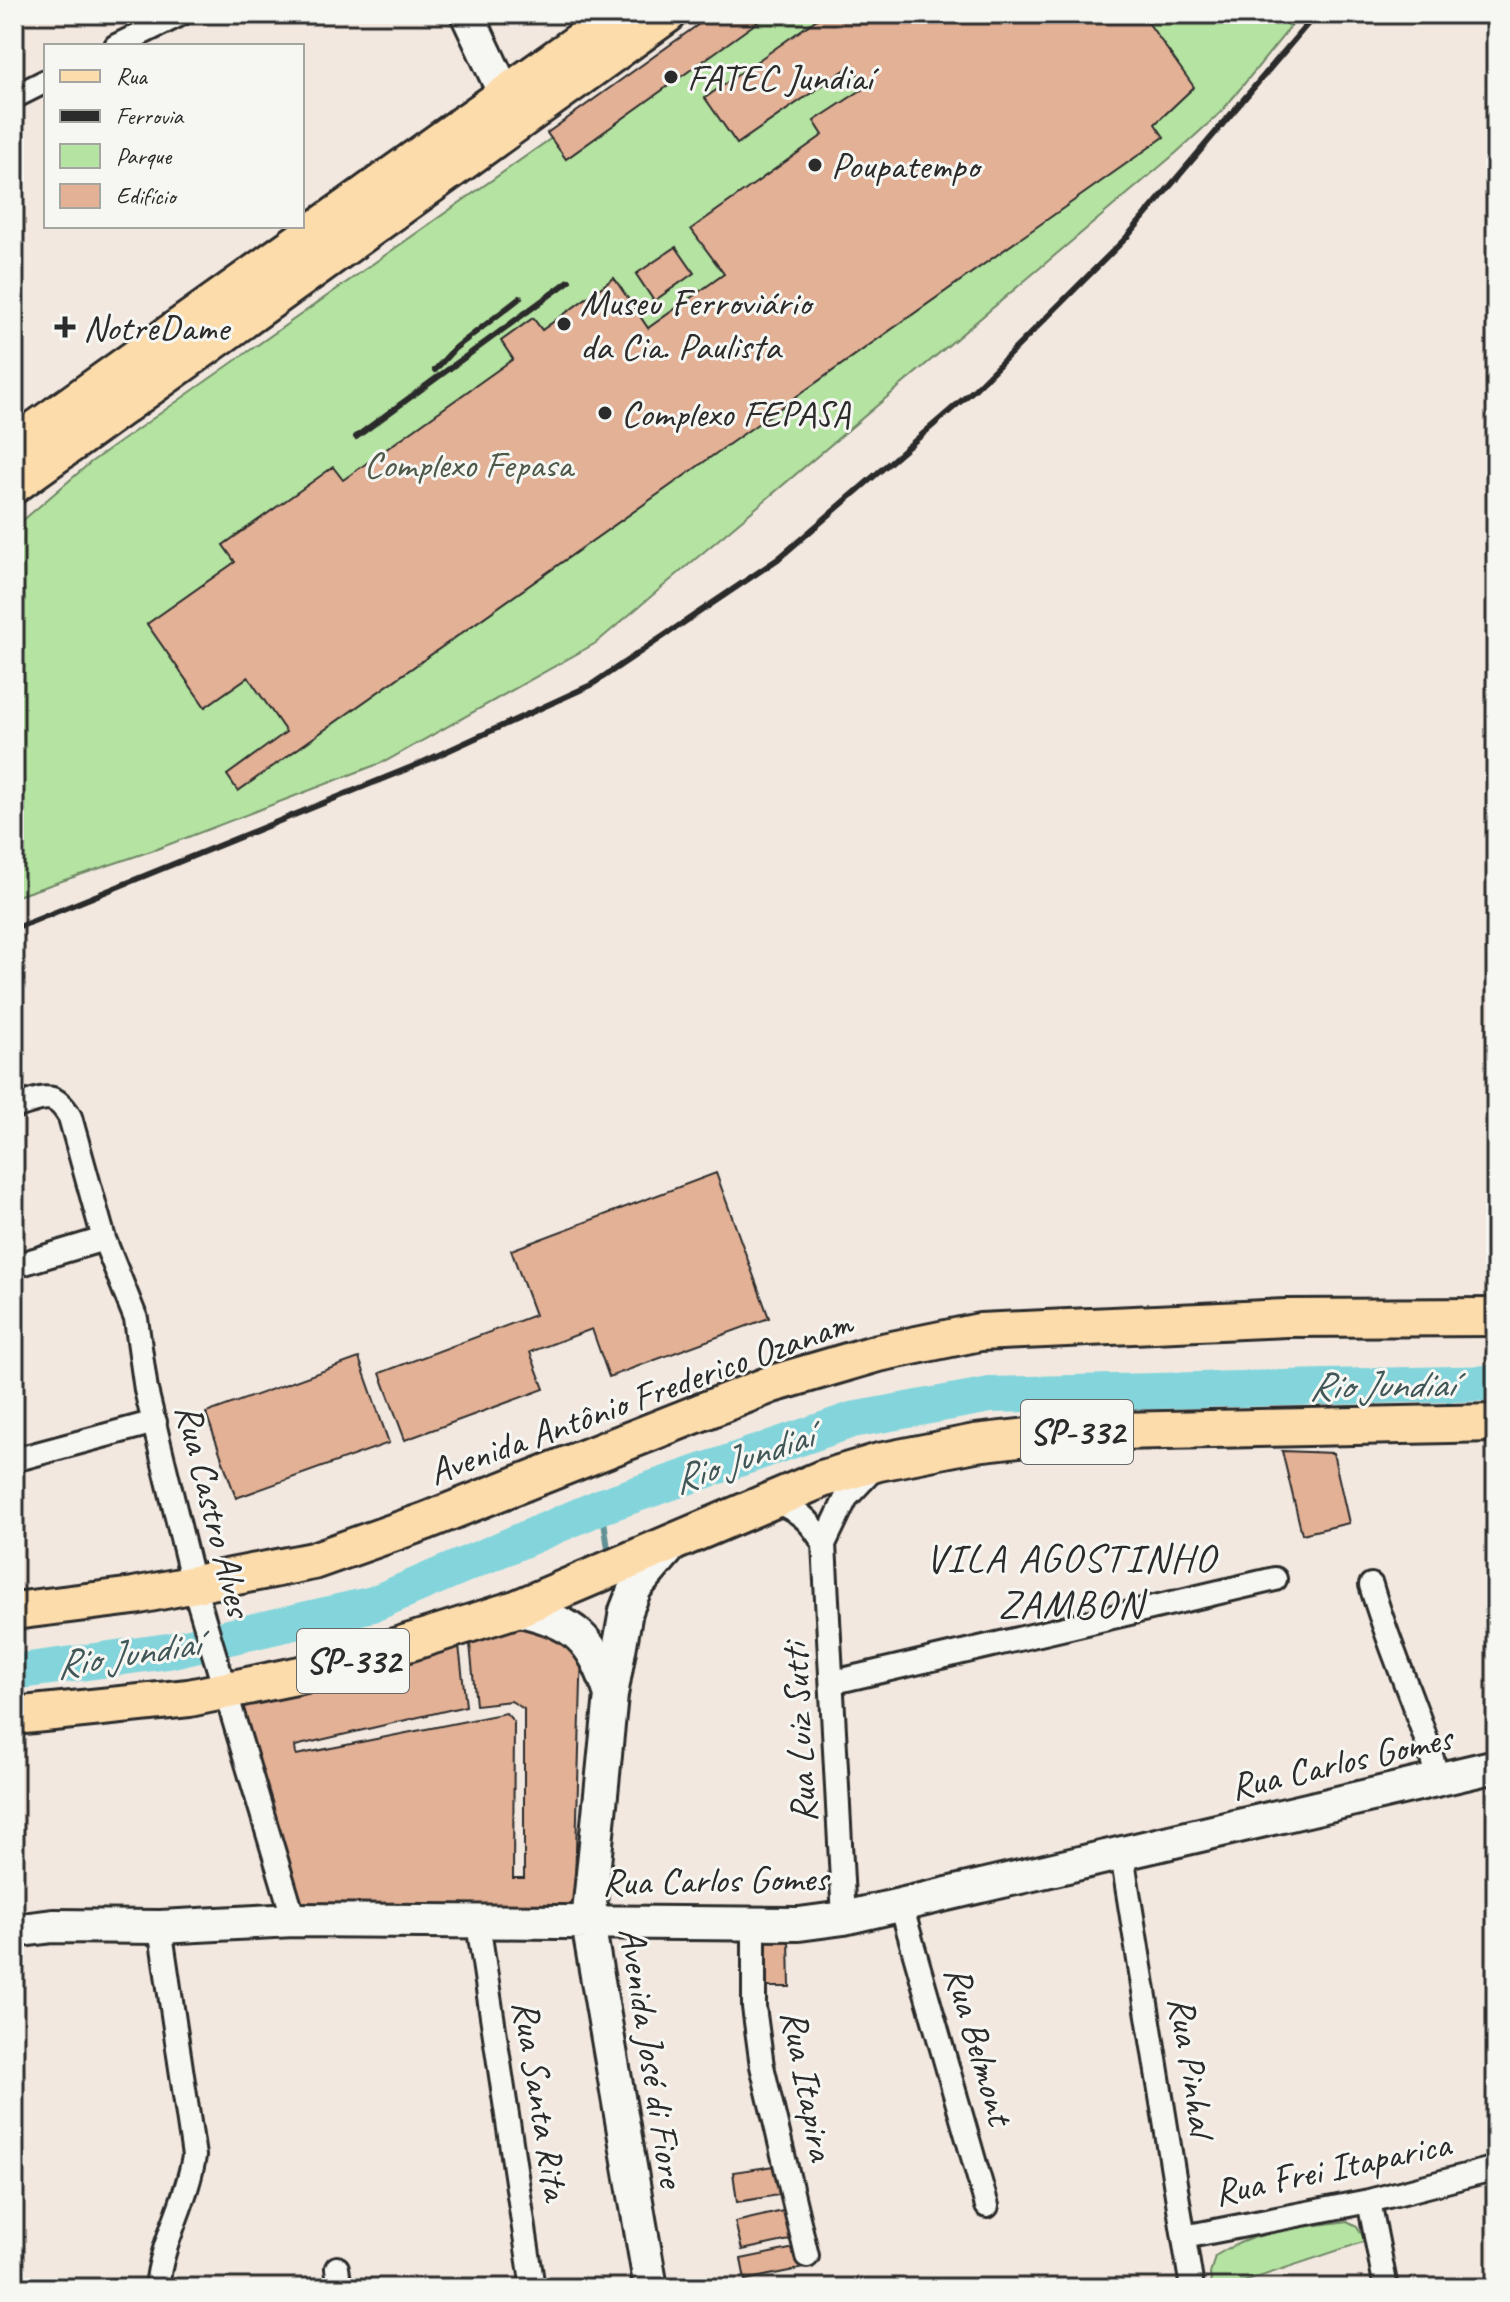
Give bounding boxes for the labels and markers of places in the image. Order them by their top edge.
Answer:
place label: FATEC Jundiaí [687,54,880,101]
marker: FATEC Jundiaí [662,68,680,86]
place label: Poupatempo [831,142,982,189]
marker: Poupatempo [806,156,824,174]
place label: Museu Ferroviário da Cia. Paulista [580,279,814,370]
place label: NotreDame [83,304,232,351]
marker: Museu Ferroviário da Cia. Paulista [555,315,573,333]
marker: NotreDame [54,316,76,338]
place label: Complexo FEPASA [621,390,851,437]
marker: Complexo FEPASA [596,404,614,422]

